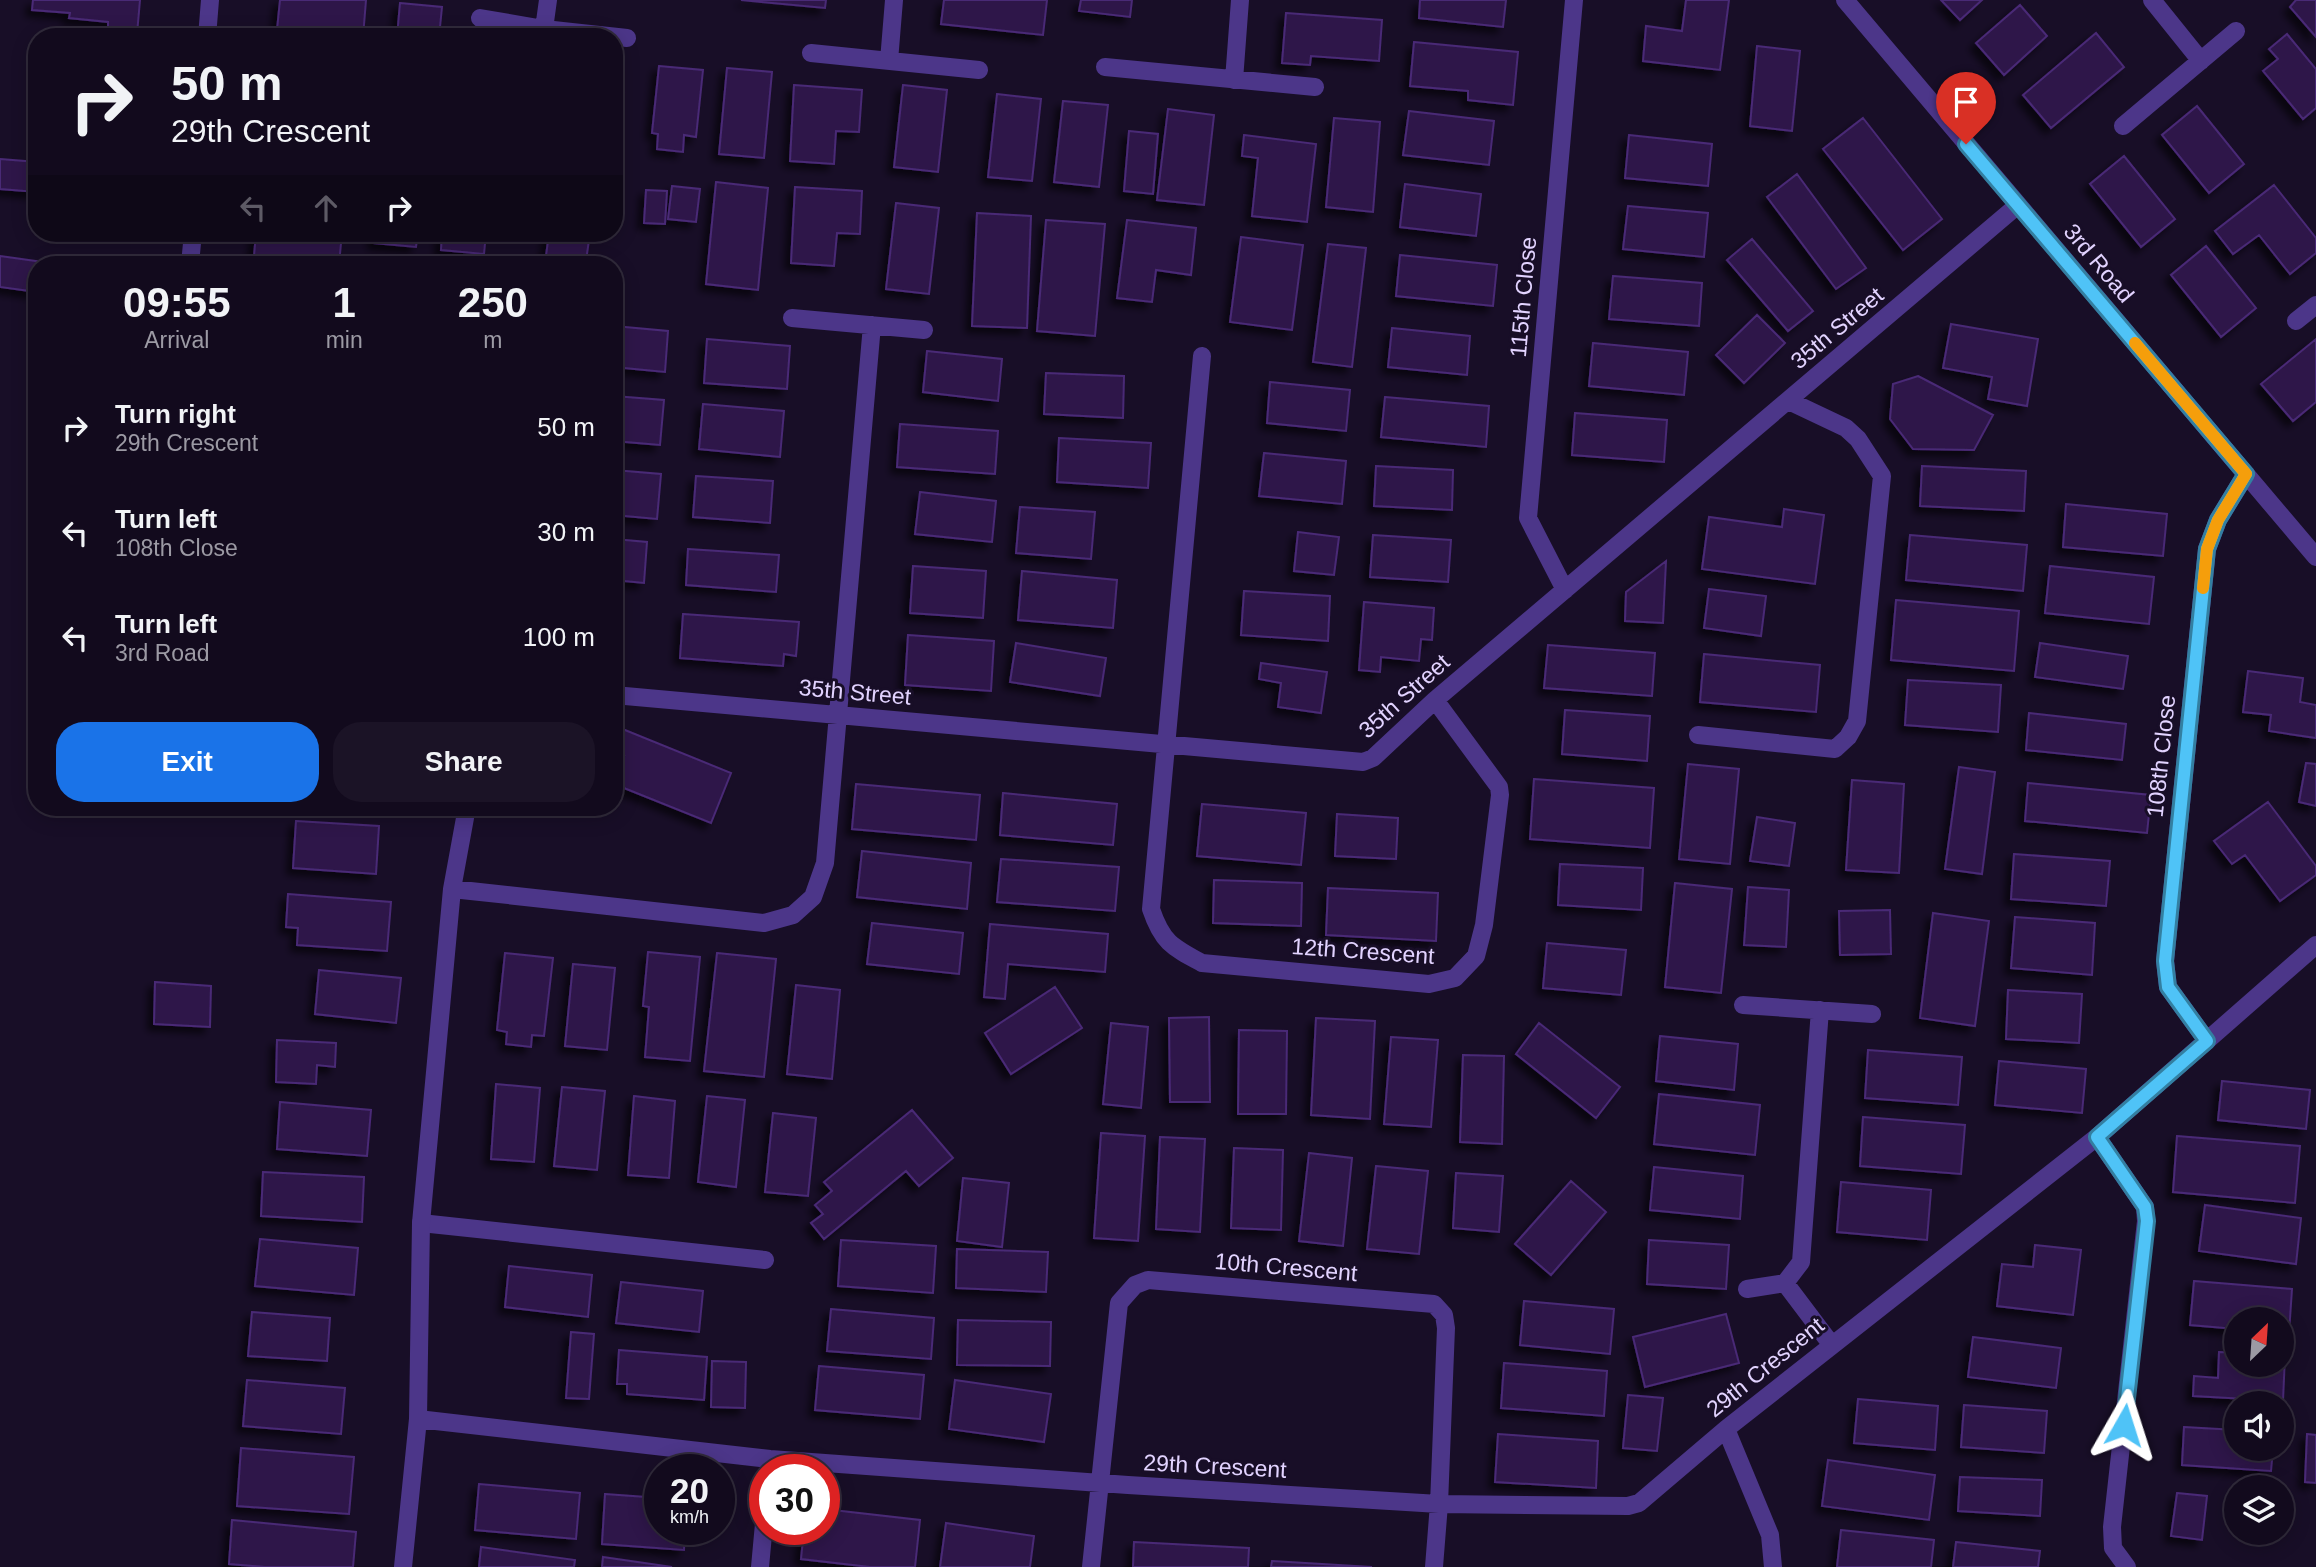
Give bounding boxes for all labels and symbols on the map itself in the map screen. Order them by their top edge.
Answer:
pin [1936,72,1996,144]
street label: 3rd Road [2059,218,2139,308]
street label: 115th Close [1505,236,1541,358]
street label: 35th Street [1786,281,1889,374]
street label: 35th Street [1353,648,1455,743]
street label: 35th Street [798,674,913,710]
street label: 108th Close [2142,694,2180,818]
street label: 12th Crescent [1291,933,1436,969]
street label: 10th Crescent [1214,1248,1359,1286]
north arrow [2224,1307,2294,1377]
street label: 29th Crescent [1701,1311,1829,1422]
position arrow [2087,1388,2161,1462]
street label: 29th Crescent [1143,1449,1288,1483]
speed limit sign: 30 [749,1454,840,1545]

